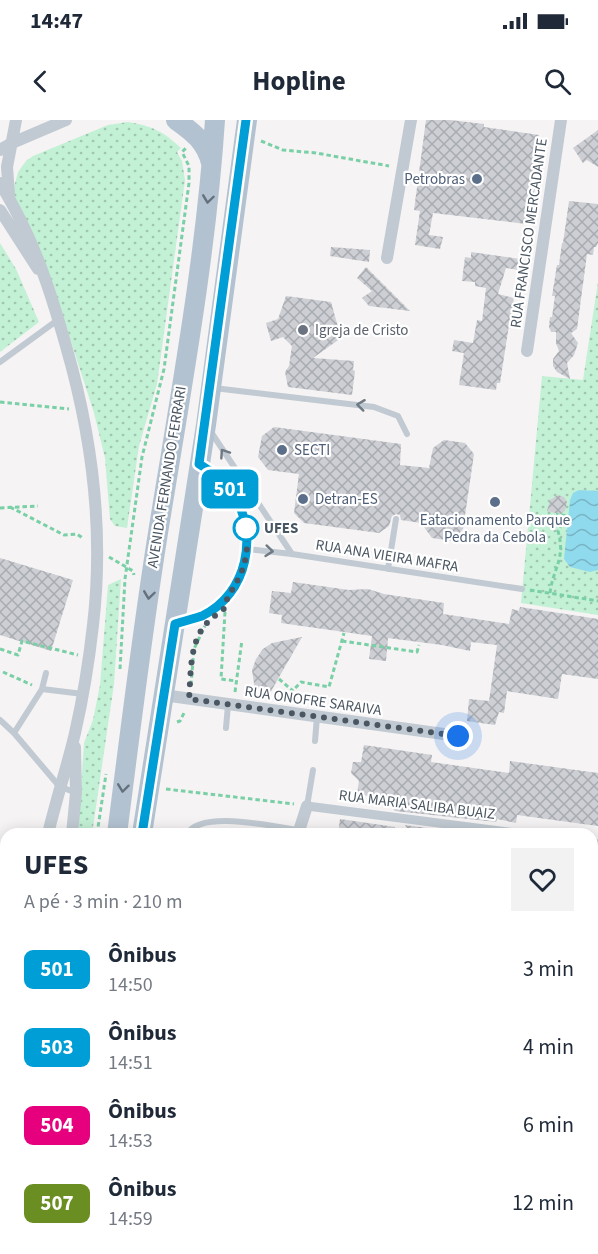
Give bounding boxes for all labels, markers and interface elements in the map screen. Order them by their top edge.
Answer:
text: 14:47 [30,5,83,37]
text: Hopline [252,62,346,101]
icon: back [24,65,57,98]
icon: search [541,65,574,98]
street label: RUA FRANCISCO MERCADANTE [505,137,553,329]
place label: Petrobras [404,169,465,190]
marker: Petrobras [470,172,484,186]
one-way arrow [202,195,214,204]
place label: Igreja de Cristo [315,320,408,341]
marker: Igreja de Cristo [296,323,310,337]
street label: AVENIDA FERNANDO FERRARI [142,384,192,570]
one-way arrow [356,399,366,412]
place label: SECTI [294,440,330,461]
marker: SECTI [275,443,289,457]
one-way arrow [220,449,231,460]
line badge: 501 [196,470,264,508]
text: 501 [213,474,247,504]
place label: Detran-ES [315,489,378,510]
marker: Detran-ES [296,492,310,506]
marker: Eatacionamento Parque Pedra da Cebola [488,495,502,509]
place label: Eatacionamento Parque Pedra da Cebola [420,510,570,548]
marker: UFES [233,515,259,541]
place label: UFES [264,518,298,539]
street label: RUA ANA VIEIRA MAFRA [314,534,461,578]
one-way arrow [265,545,274,557]
one-way arrow [144,590,156,599]
street label: RUA ONOFRE SARAIVA [243,681,384,721]
your location [443,721,473,751]
one-way arrow [118,783,130,792]
street label: RUA MARIA SALIBA BUAIZ [338,785,496,825]
text: UFES [24,845,88,885]
button: heart [511,848,574,911]
text: A pé · 3 min · 210 m [24,888,183,916]
text: Ônibus [108,939,177,971]
text: 3 min [523,953,574,985]
text: 501 [40,954,74,984]
text: 14:50 [108,971,153,999]
text: Ônibus [108,1017,177,1049]
text: 4 min [523,1031,574,1063]
text: 503 [40,1032,74,1062]
text: 14:51 [108,1049,153,1077]
text: Ônibus [108,1095,177,1127]
text: 6 min [523,1109,574,1141]
text: 504 [40,1110,74,1140]
text: 14:53 [108,1127,153,1155]
text: Ônibus [108,1173,177,1205]
text: 12 min [512,1187,574,1219]
text: 507 [40,1188,74,1218]
text: 14:59 [108,1205,153,1233]

